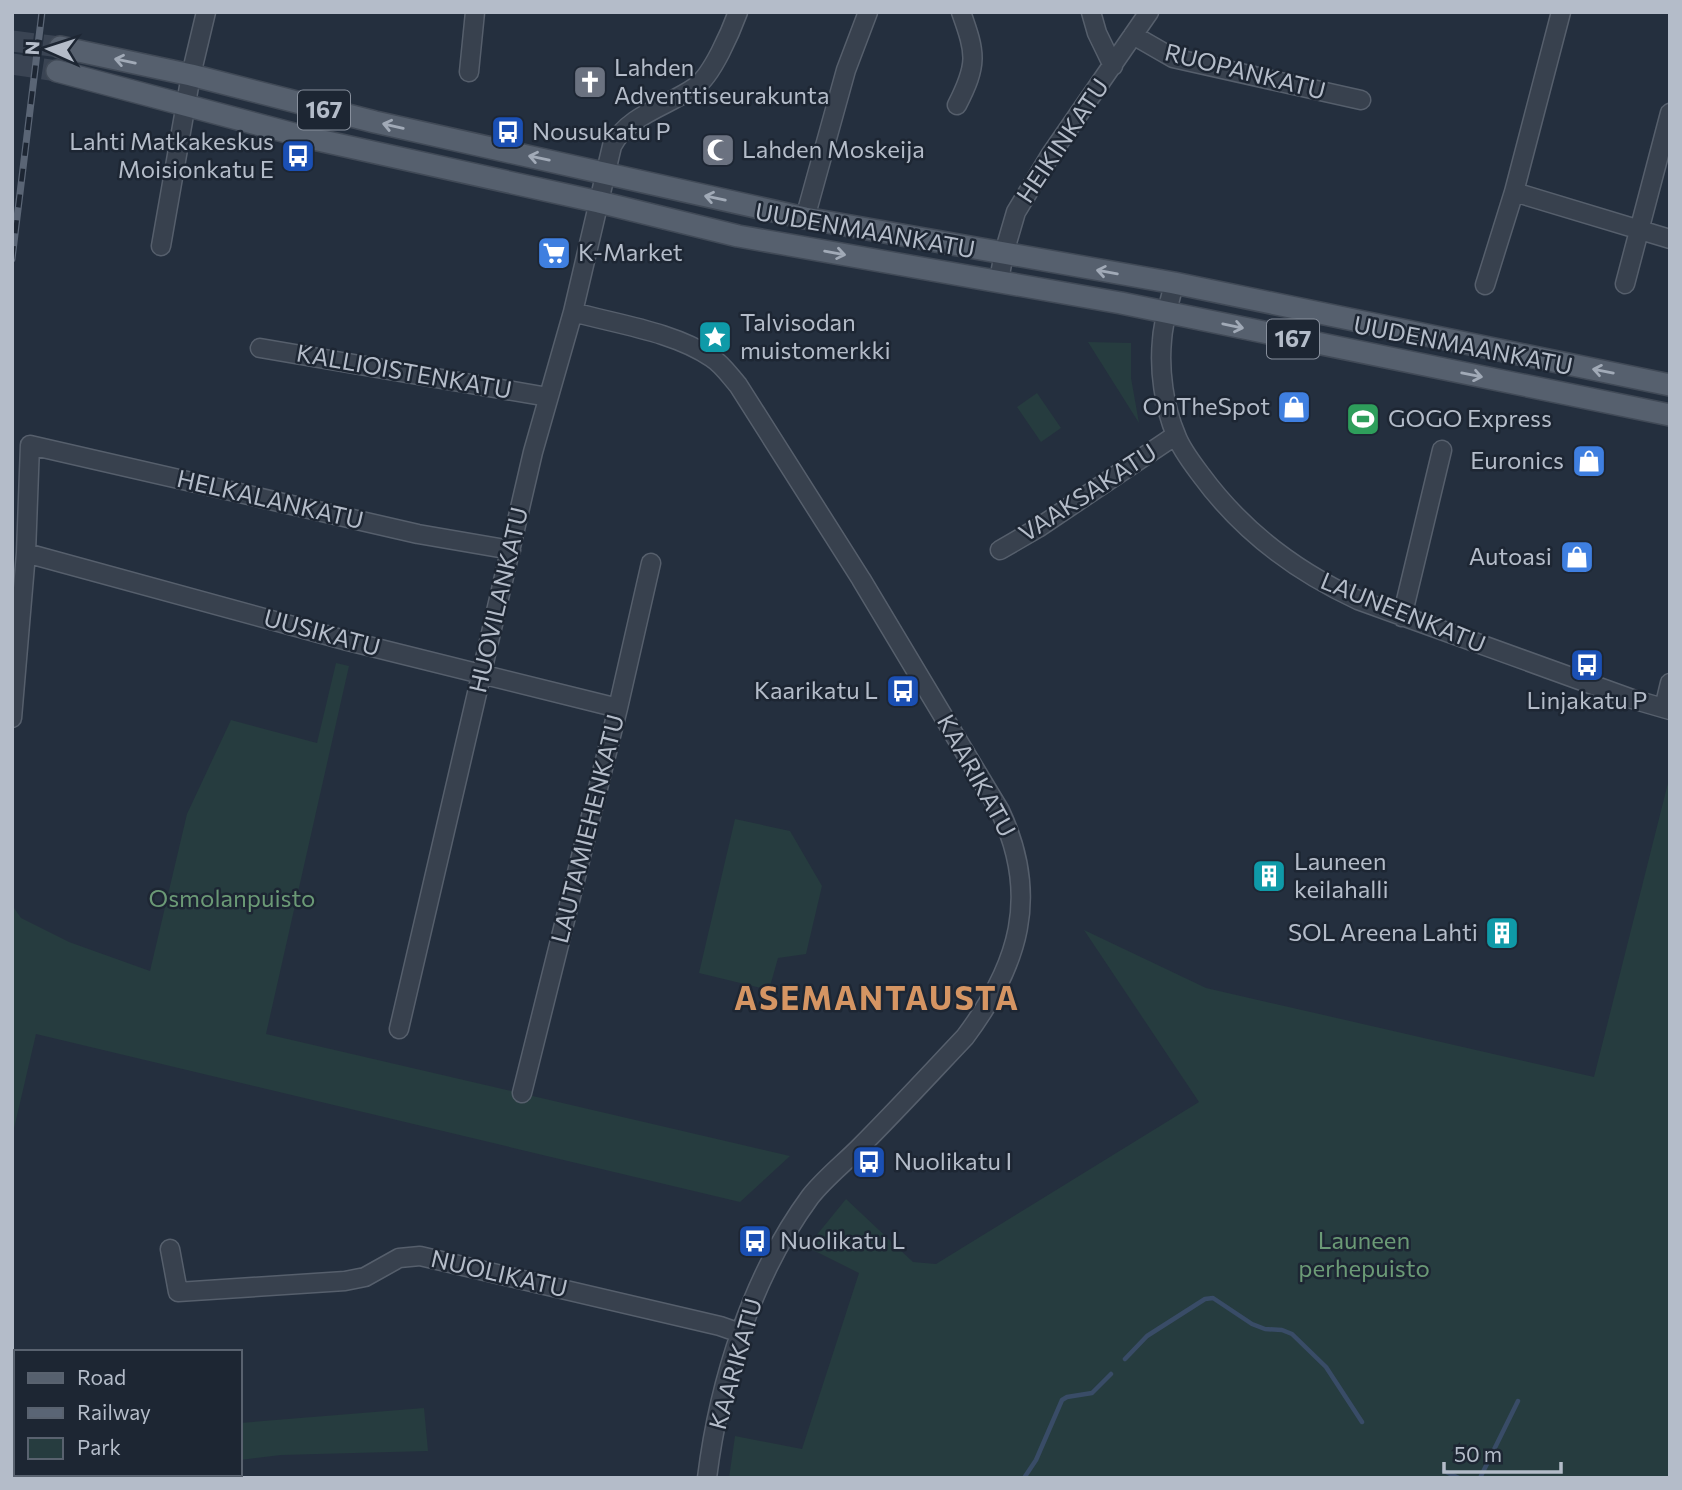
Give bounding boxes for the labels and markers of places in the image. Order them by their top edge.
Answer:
place label: Lahden Adventtiseurakunta [614,52,829,109]
church icon: Lahden Adventtiseurakunta [571,63,609,101]
bus stop icon: Nousukatu P [489,113,527,151]
place label: Nousukatu P [532,116,671,145]
place label: Lahti Matkakeskus Moisionkatu E [69,126,274,183]
mosque icon: Lahden Moskeija [699,131,737,169]
place label: Lahden Moskeija [742,134,925,163]
bus stop icon: Lahti Matkakeskus Moisionkatu E [279,137,317,175]
supermarket icon: K-Market [535,234,573,272]
place label: K-Market [578,237,683,266]
place label: Talvisodan muistomerkki [740,307,891,364]
place icon: Talvisodan muistomerkki [696,318,734,356]
shop icon: OnTheSpot [1275,388,1313,426]
place label: OnTheSpot [1143,391,1270,420]
sports icon: GOGO Express [1344,400,1382,438]
place label: GOGO Express [1388,403,1552,432]
shop icon: Euronics [1570,442,1608,480]
place label: Euronics [1470,445,1564,474]
shop icon: Autoasi [1558,538,1596,576]
place label: Autoasi [1469,541,1552,570]
bus stop icon: Linjakatu P [1568,646,1606,684]
bus stop icon: Kaarikatu L [884,672,922,710]
place label: Kaarikatu L [754,675,878,704]
place label: Linjakatu P [1527,685,1647,714]
place label: Launeen keilahalli [1294,846,1389,903]
building icon: Launeen keilahalli [1250,857,1288,895]
building icon: SOL Areena Lahti [1483,914,1521,952]
place label: SOL Areena Lahti [1288,917,1478,946]
bus stop icon: Nuolikatu I [850,1143,888,1181]
place label: Nuolikatu I [894,1146,1012,1175]
bus stop icon: Nuolikatu L [736,1222,774,1260]
place label: Nuolikatu L [780,1225,905,1254]

